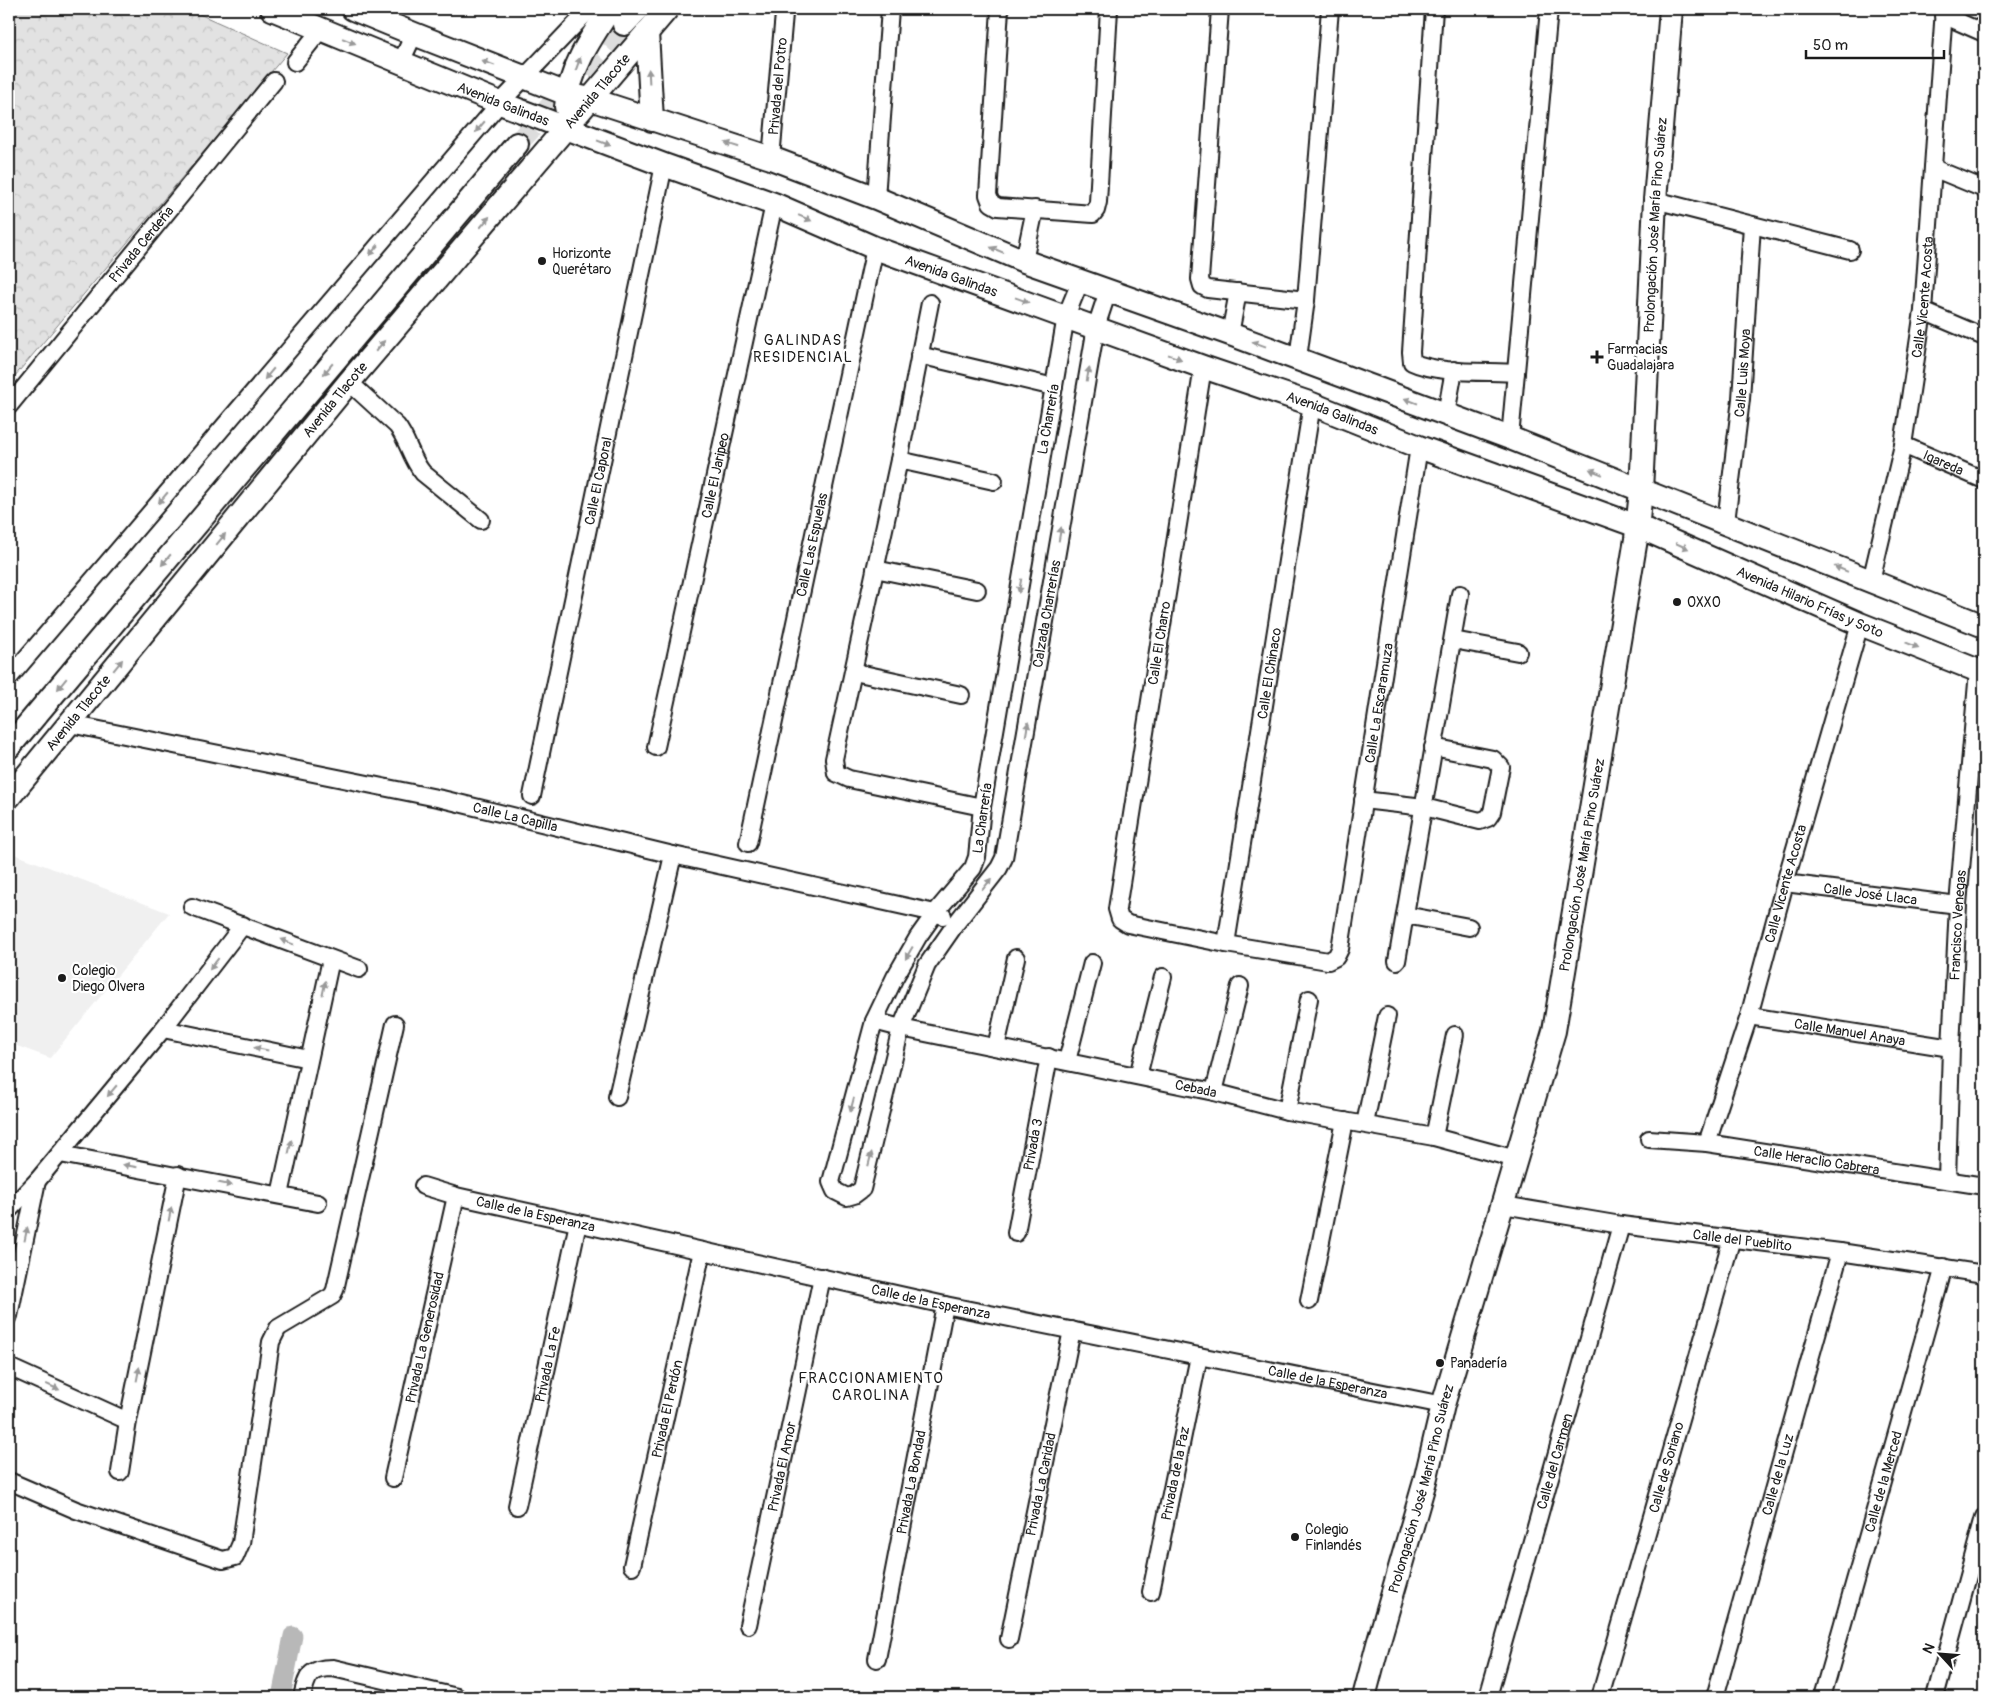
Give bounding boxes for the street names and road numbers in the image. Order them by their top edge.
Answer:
street label: Privada del Potro [765,36,791,136]
street label: Avenida Tlacote [561,50,634,132]
street label: Avenida Galindas [455,78,552,130]
street label: Prolongación José María Pino Suárez [1641,117,1671,333]
street label: Privada Cerdeña [105,203,178,286]
street label: Calle Vicente Acosta [1908,236,1937,359]
street label: Avenida Galindas [903,252,1000,301]
street label: Calle Luis Moya [1731,328,1754,418]
street label: Avenida Tlacote [299,358,371,441]
street label: La Charrería [1034,383,1063,456]
street label: Avenida Galindas [1284,388,1381,439]
street label: Calle El Jaripeo [698,431,733,520]
street label: Calle El Caporal [581,435,616,527]
street label: Igareda [1920,447,1966,479]
street label: Calle Las Espuelas [793,491,832,598]
street label: Calzada Charrerías [1029,558,1065,669]
street label: Avenida Hilario Frías y Soto [1734,563,1886,642]
street label: Calle El Charro [1145,600,1175,686]
street label: Calle El Chinaco [1254,626,1285,720]
street label: Calle La Escaramuza [1361,642,1397,764]
street label: Avenida Tlacote [42,672,115,754]
street label: Prolongación José María Pino Suárez [1556,757,1608,973]
street label: La Charrería [969,782,996,855]
street label: Calle La Capilla [471,799,559,836]
street label: Calle Vicente Acosta [1761,823,1810,945]
street label: Francisco Venegas [1946,869,1970,981]
street label: Calle José Llaca [1822,880,1918,909]
street label: Calle Manuel Anaya [1793,1015,1906,1050]
street label: Cebada [1173,1076,1218,1101]
street label: Privada 3 [1020,1117,1046,1172]
street label: Calle Heraclio Cabrera [1752,1142,1881,1179]
street label: Calle de la Esperanza [474,1193,597,1236]
street label: Calle del Pueblito [1692,1226,1793,1255]
street label: Privada La Generosidad [402,1270,448,1405]
street label: Calle de la Esperanza [870,1281,992,1323]
street label: Privada La Fe [532,1325,564,1404]
street label: Privada El Perdón [648,1358,687,1460]
street label: Calle de la Esperanza [1267,1362,1389,1403]
street label: Prolongación José María Pino Suárez [1385,1382,1458,1595]
street label: Calle del Carmen [1533,1411,1577,1511]
street label: Privada El Amor [764,1420,800,1513]
street label: Calle de Soriano [1645,1420,1688,1515]
street label: Privada de la Paz [1158,1425,1193,1522]
street label: Privada La Bondad [893,1429,930,1536]
street label: Calle de la Merced [1861,1429,1906,1534]
street label: Privada La Caridad [1022,1431,1060,1537]
street label: Calle de la Luz [1758,1432,1797,1517]

